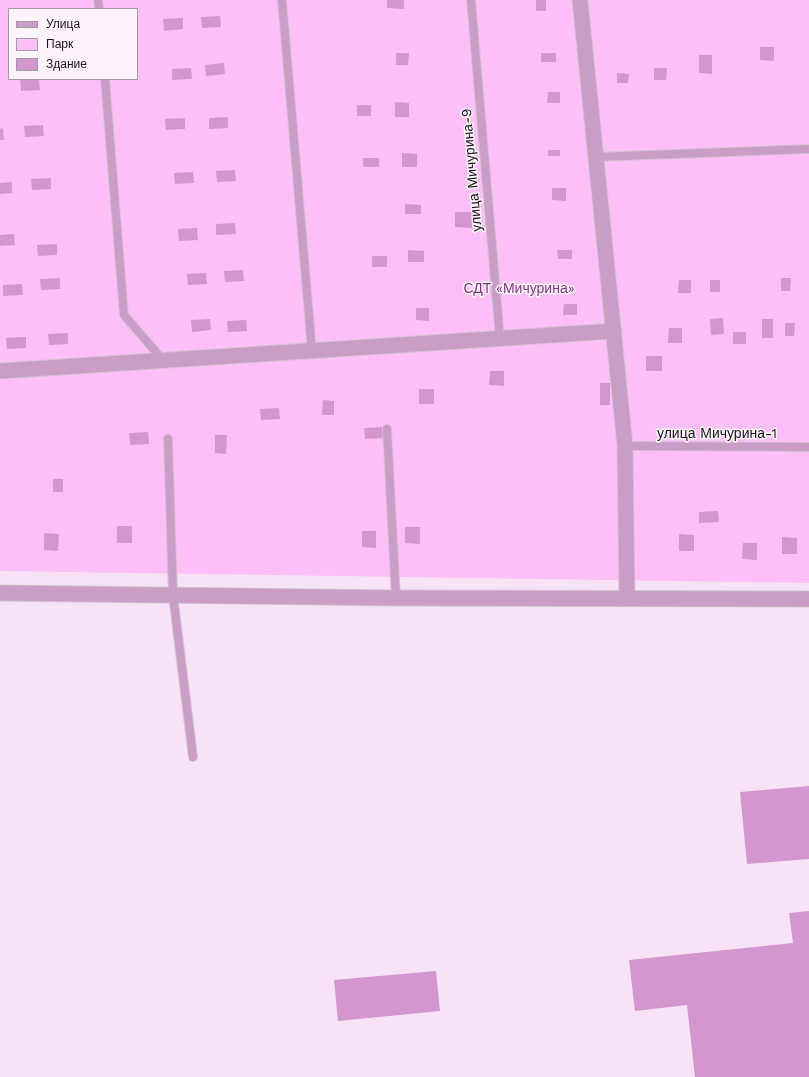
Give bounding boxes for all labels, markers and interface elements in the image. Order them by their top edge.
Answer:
legend [8,8,138,80]
text: Улица [46,17,80,31]
text: Парк [46,37,73,51]
text: Здание [46,57,87,71]
street label: улица Мичурина-9 [458,108,486,232]
park label: СДТ «Мичурина» [463,281,575,297]
street label: улица Мичурина-1 [657,426,777,442]

